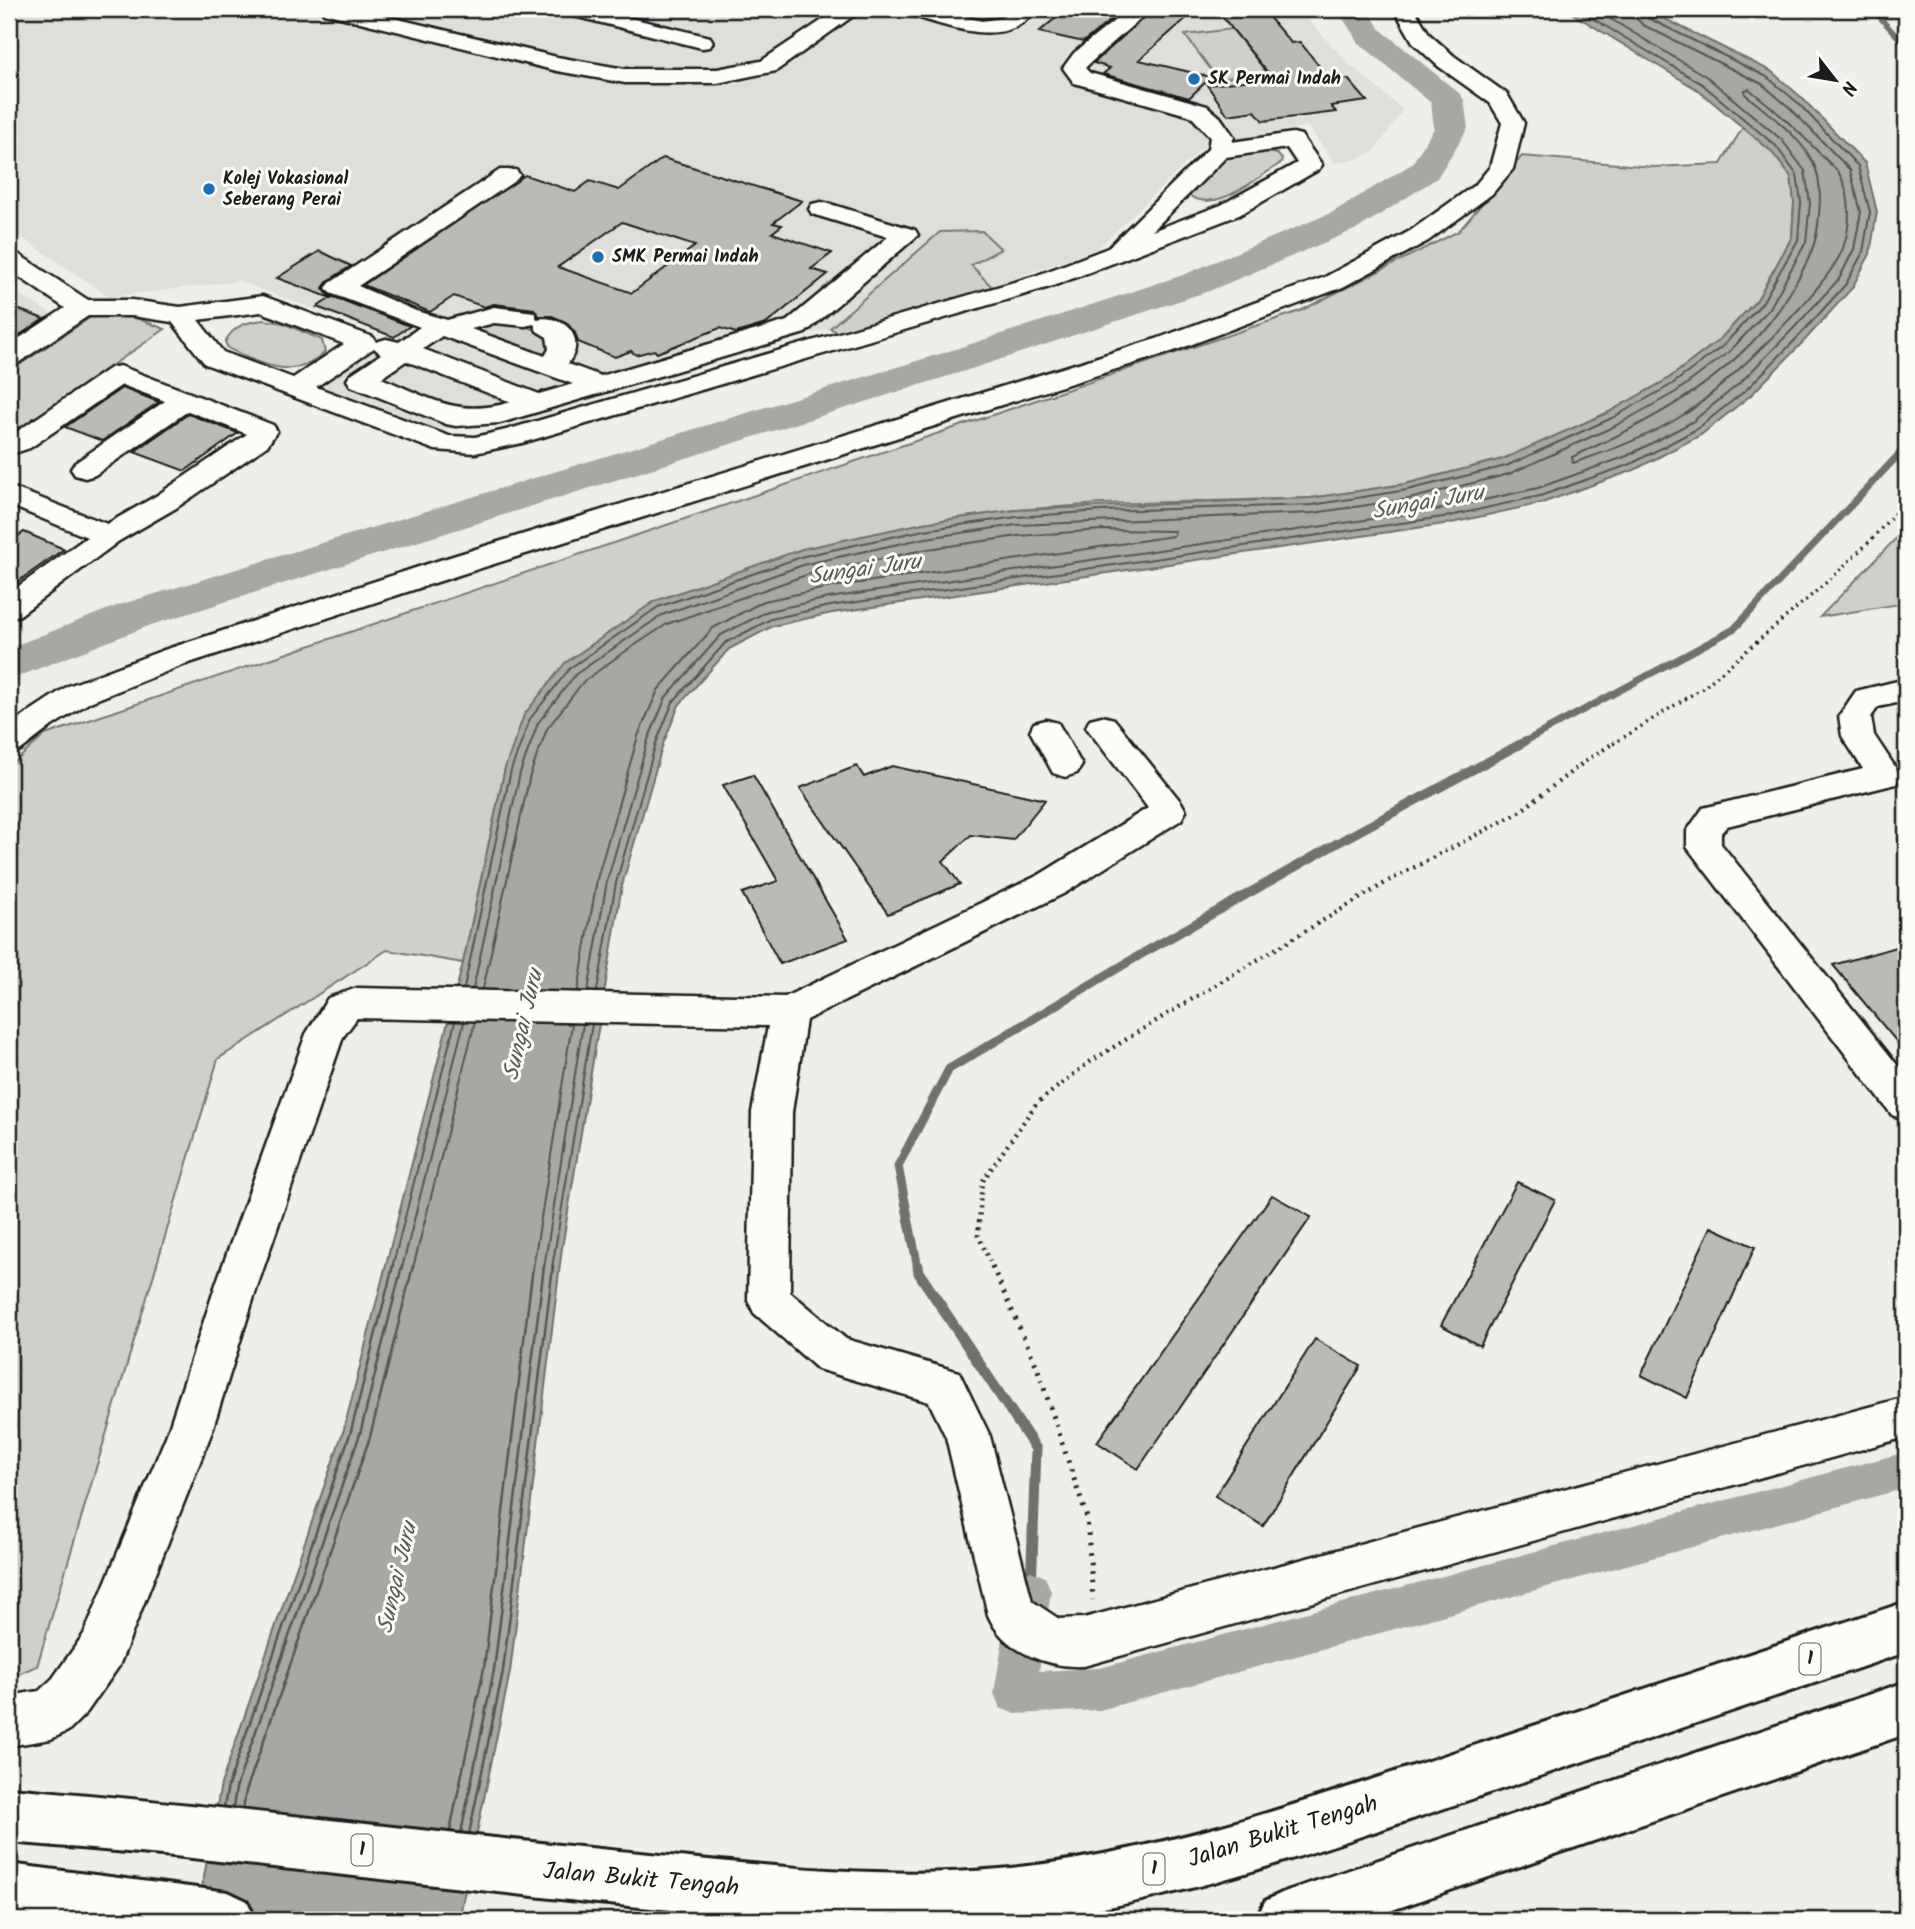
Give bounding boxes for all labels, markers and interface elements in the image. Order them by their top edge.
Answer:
north arrow [1800,46,1870,116]
place label: SK Permai Indah [1208,65,1341,94]
marker: SK Permai Indah [1186,71,1202,87]
text: N [1832,75,1864,101]
place label: Kolej Vokasional Seberang Perai [223,165,349,215]
marker: Kolej Vokasional Seberang Perai [201,181,217,197]
place label: SMK Permai Indah [612,243,759,272]
marker: SMK Permai Indah [590,249,606,265]
water label: Sungai Juru [1370,475,1489,530]
water label: Sungai Juru [807,544,926,596]
water label: Sungai Juru [494,963,555,1084]
water label: Sungai Juru [368,1516,429,1637]
road number: 1 [1800,1644,1820,1674]
street label: Jalan Bukit Tengah [1183,1785,1383,1879]
road number: 1 [352,1834,372,1866]
street label: Jalan Bukit Tengah [541,1852,741,1908]
road number: 1 [1144,1854,1164,1884]

